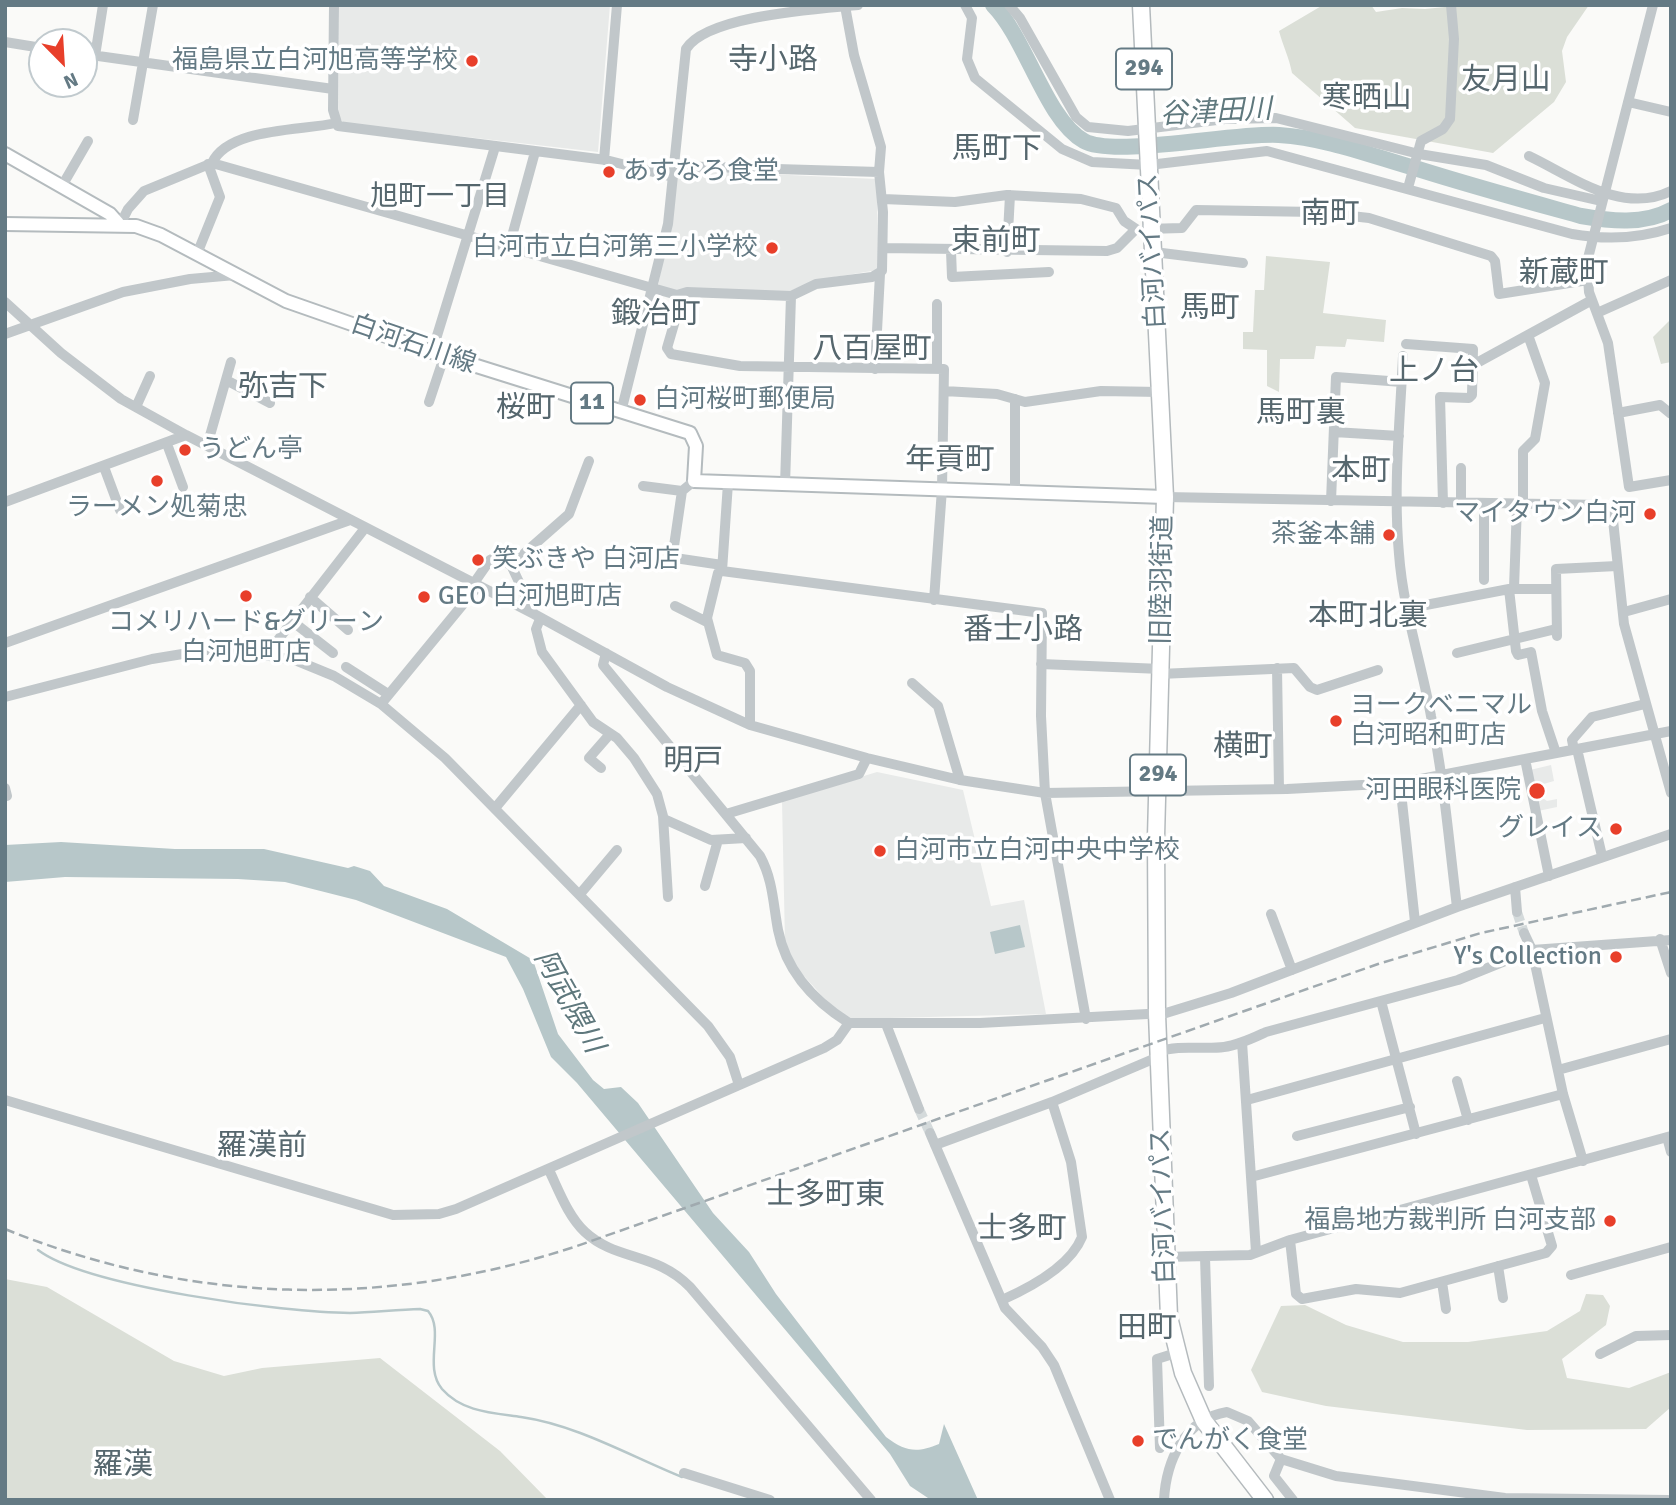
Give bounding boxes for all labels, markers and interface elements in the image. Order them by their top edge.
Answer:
north arrow [28,28,98,98]
district label: 寺小路 [728,43,818,79]
place label: 福島県立白河旭高等学校 [172,45,458,77]
road number: 294 [1116,48,1172,90]
marker: 福島県立白河旭高等学校 [464,53,480,69]
district label: 友月山 [1461,63,1551,99]
text: N [60,67,82,94]
district label: 寒晒山 [1322,81,1412,117]
water label: 谷津田川 [1159,93,1273,133]
district label: 馬町下 [952,132,1042,168]
place label: あすなろ食堂 [623,156,779,188]
marker: あすなろ食堂 [601,164,617,180]
street label: 白河バイパス [1133,172,1173,330]
district label: 旭町一丁目 [370,181,510,215]
district label: 南町 [1300,197,1360,233]
district label: 束前町 [951,224,1041,260]
place label: 白河市立白河第三小学校 [472,232,758,264]
marker: 白河市立白河第三小学校 [764,240,780,256]
district label: 新蔵町 [1519,256,1609,292]
district label: 馬町 [1180,291,1240,327]
district label: 鍛冶町 [611,297,701,333]
street label: 白河石川線 [346,309,480,381]
district label: 八百屋町 [812,332,932,368]
district label: 上ノ台 [1389,354,1479,390]
district label: 弥吉下 [238,370,328,406]
road number: 11 [571,382,613,424]
place label: 白河桜町郵便局 [654,384,836,416]
district label: 桜町 [496,391,556,427]
marker: 白河桜町郵便局 [632,392,648,408]
district label: 馬町裏 [1256,396,1346,432]
place label: うどん亭 [199,434,303,466]
marker: うどん亭 [177,442,193,458]
district label: 年貢町 [905,443,995,479]
district label: 本町 [1331,454,1391,490]
marker: ラーメン処菊忠 [149,473,165,489]
place label: ラーメン処菊忠 [66,492,248,524]
place label: マイタウン白河 [1454,498,1636,530]
marker: マイタウン白河 [1642,506,1658,522]
street label: 旧陸羽街道 [1146,515,1180,645]
place label: 茶釜本舗 [1271,519,1375,551]
marker: 茶釜本舗 [1381,527,1397,543]
place label: 笑ぶきや 白河店 [492,544,680,576]
marker: 笑ぶきや 白河店 [470,552,486,568]
place label: GEO 白河旭町店 [438,581,622,613]
marker: コメリハード&グリーン 白河旭町店 [238,588,254,604]
marker: GEO 白河旭町店 [416,589,432,605]
district label: 本町北裏 [1308,599,1428,635]
place label: コメリハード&グリーン 白河旭町店 [108,607,384,668]
district label: 番士小路 [963,613,1083,649]
place label: ヨークベニマル 白河昭和町店 [1350,690,1532,752]
marker: ヨークベニマル 白河昭和町店 [1328,713,1344,729]
district label: 横町 [1213,730,1273,766]
district label: 明戸 [663,744,723,780]
road number: 294 [1130,754,1186,796]
place label: 河田眼科医院 [1365,775,1521,807]
marker: 河田眼科医院 [1527,781,1547,801]
place label: グレイス [1498,813,1602,845]
marker: グレイス [1608,821,1624,837]
place label: 白河市立白河中央中学校 [894,835,1180,867]
marker: 白河市立白河中央中学校 [872,843,888,859]
place label: Y's Collection [1453,941,1602,973]
water label: 阿武隈川 [526,945,610,1059]
marker: Y's Collection [1608,949,1624,965]
street label: 白河バイパス [1146,1128,1182,1284]
district label: 羅漢前 [217,1129,307,1165]
district label: 士多町東 [765,1178,885,1214]
place label: 福島地方裁判所 白河支部 [1304,1205,1596,1237]
district label: 士多町 [977,1212,1067,1248]
marker: 福島地方裁判所 白河支部 [1602,1213,1618,1229]
district label: 田町 [1117,1311,1177,1347]
place label: でんがく食堂 [1152,1425,1308,1457]
marker: でんがく食堂 [1130,1433,1146,1449]
district label: 羅漢 [93,1448,153,1484]

